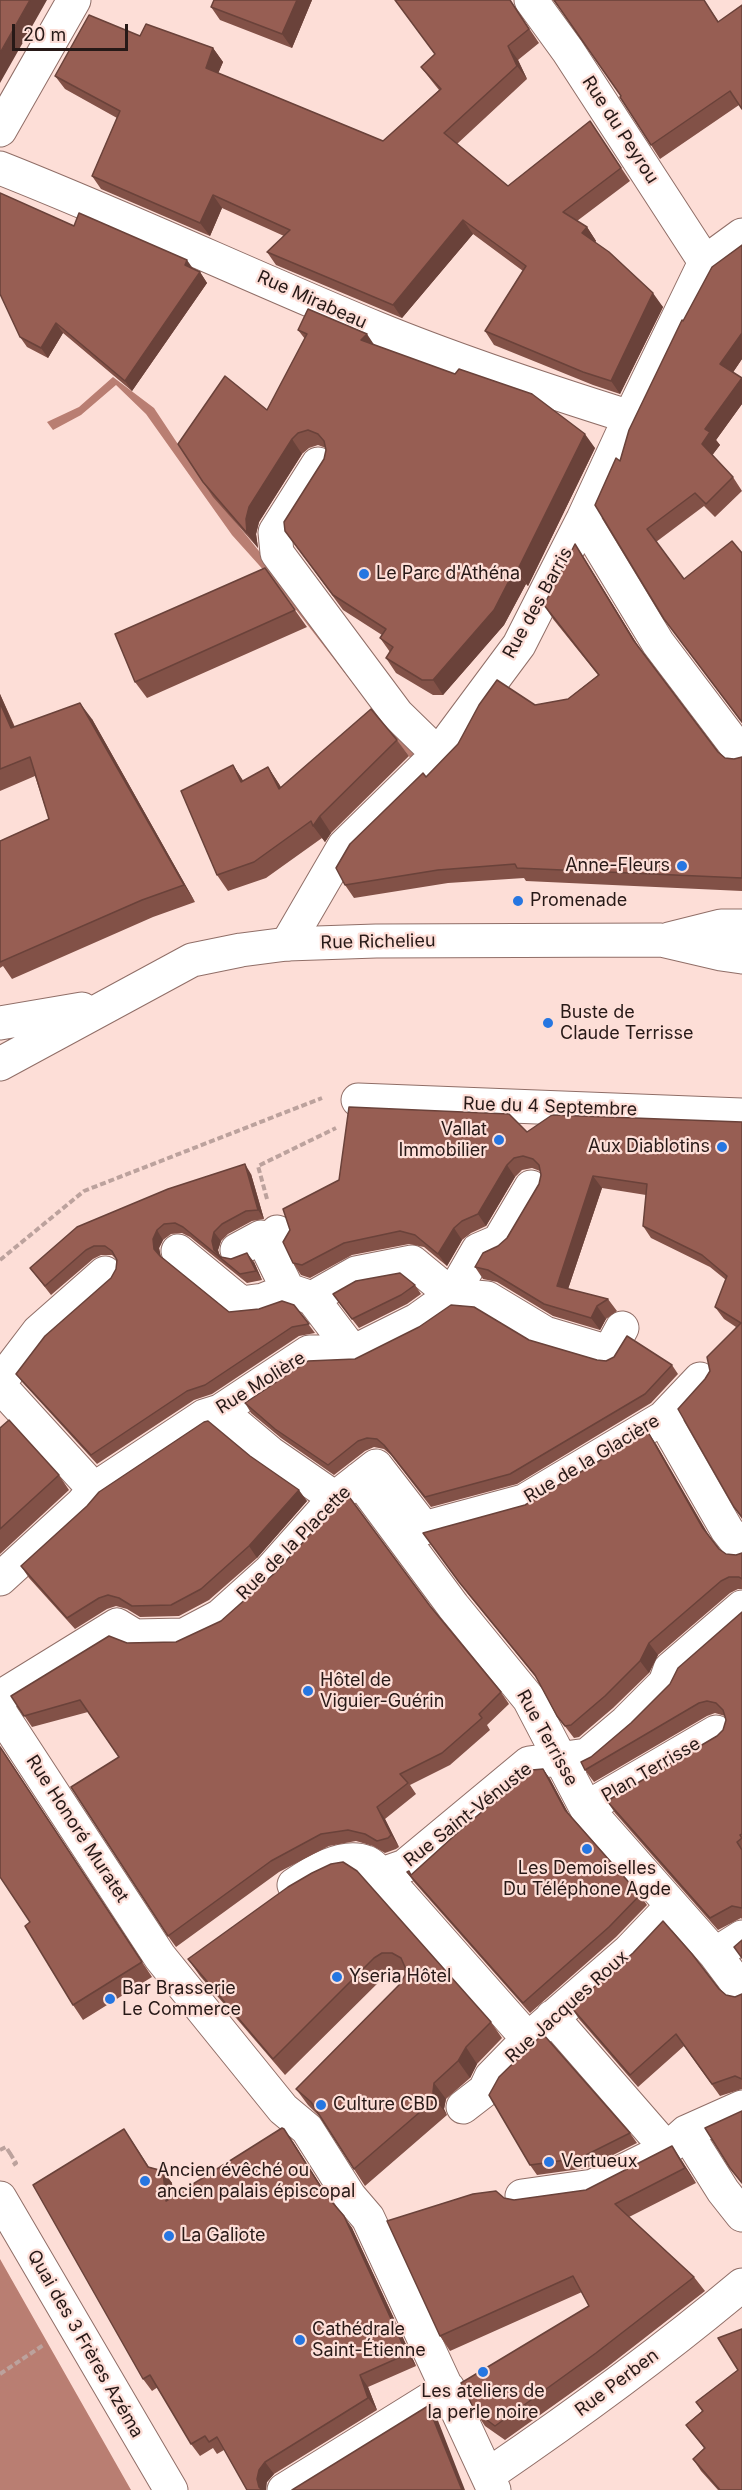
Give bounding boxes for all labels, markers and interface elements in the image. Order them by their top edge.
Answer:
scale bar [15,12,130,50]
text: 20 m [23,24,66,45]
street label: Rue du Peyrou [577,72,663,188]
street label: Rue Mirabeau [254,266,370,334]
street label: Rue des Barris [499,544,577,662]
place label: Le Parc d'Athéna [376,563,520,585]
marker: Le Parc d'Athéna [357,567,371,581]
place label: Anne-Fleurs [565,855,670,877]
marker: Anne-Fleurs [675,859,689,873]
place label: Promenade [530,890,627,912]
marker: Promenade [511,894,525,908]
street label: Rue Richelieu [320,930,436,954]
place label: Buste de Claude Terrisse [560,1002,694,1044]
marker: Buste de Claude Terrisse [541,1016,555,1030]
street label: Rue du 4 Septembre [463,1093,637,1121]
place label: Vallat Immobilier [398,1119,487,1162]
marker: Vallat Immobilier [492,1133,506,1147]
place label: Aux Diablotins [588,1136,710,1158]
marker: Aux Diablotins [715,1140,729,1154]
street label: Rue Molière [212,1347,310,1419]
street label: Rue de la Glacière [520,1410,664,1508]
street label: Rue de la Placette [233,1482,355,1604]
place label: Hôtel de Viguier-Guérin [320,1670,444,1712]
marker: Hôtel de Viguier-Guérin [301,1684,315,1698]
street label: Rue Terrisse [512,1686,582,1790]
street label: Plan Terrisse [598,1733,704,1807]
street label: Rue Honoré Muratet [21,1751,133,1907]
street label: Rue Saint-Vénuste [400,1758,536,1872]
marker: Les Demoiselles Du Téléphone Agde [580,1842,594,1856]
place label: Les Demoiselles Du Téléphone Agde [503,1858,671,1900]
street label: Rue Jacques Roux [501,1946,633,2068]
place label: Yseria Hôtel [349,1966,451,1988]
marker: Yseria Hôtel [330,1970,344,1984]
place label: Bar Brasserie Le Commerce [122,1978,241,2020]
marker: Bar Brasserie Le Commerce [103,1992,117,2006]
place label: Culture CBD [333,2094,438,2116]
marker: Culture CBD [314,2098,328,2112]
place label: Vertueux [561,2151,638,2173]
marker: Vertueux [542,2155,556,2169]
place label: Ancien évêché ou ancien palais épiscopal [157,2160,355,2202]
marker: Ancien évêché ou ancien palais épiscopal [138,2174,152,2188]
place label: La Galiote [181,2225,266,2247]
marker: La Galiote [162,2229,176,2243]
street label: Quai des 3 Frères Azéma [22,2246,148,2442]
place label: Cathédrale Saint-Étienne [312,2319,426,2362]
marker: Cathédrale Saint-Étienne [293,2333,307,2347]
street label: Rue Perben [571,2345,663,2421]
marker: Les ateliers de la perle noire [476,2365,490,2379]
place label: Les ateliers de la perle noire [421,2381,545,2424]

